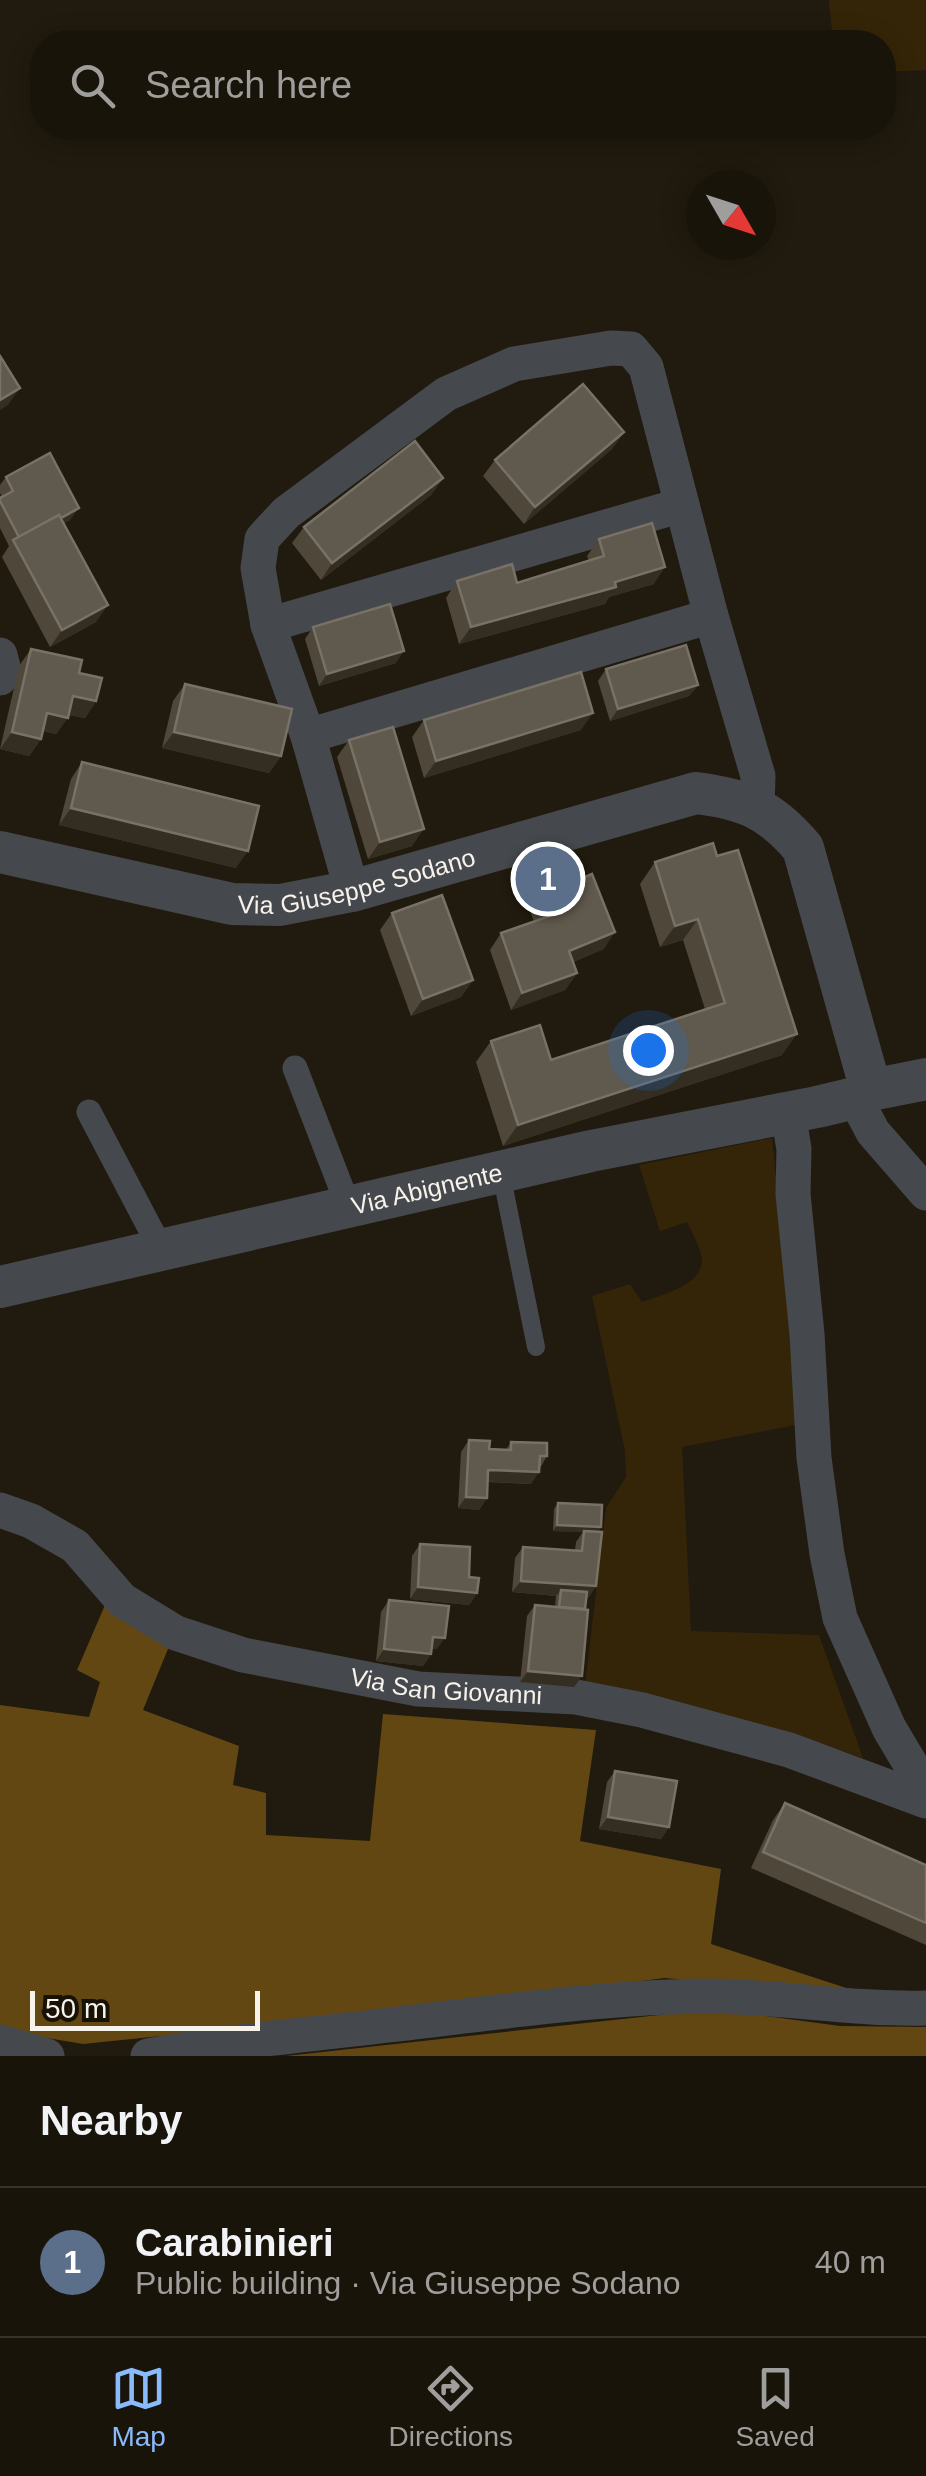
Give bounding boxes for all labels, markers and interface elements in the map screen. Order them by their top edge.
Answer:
search box [30,30,896,140]
icon: search [65,58,120,113]
text: Search here [145,64,352,106]
north arrow [686,170,776,260]
pin: 1 [516,842,580,916]
street label: Via Giuseppe Sodano [238,843,478,919]
your location [623,1025,674,1076]
street label: Via Abignente [349,1158,505,1220]
street label: Via San Giovanni [348,1662,543,1709]
scale bar [30,1986,260,2030]
text: 50 m [45,1993,107,2024]
text: Nearby [40,2097,182,2144]
text: Carabinieri [135,2222,334,2264]
text: 1 [64,2244,81,2280]
text: 40 m [815,2244,886,2280]
text: Public building · Via Giuseppe Sodano [135,2265,681,2301]
tab: Map [111,2361,166,2453]
tab: Directions [389,2361,513,2453]
tab: Saved [735,2361,815,2453]

